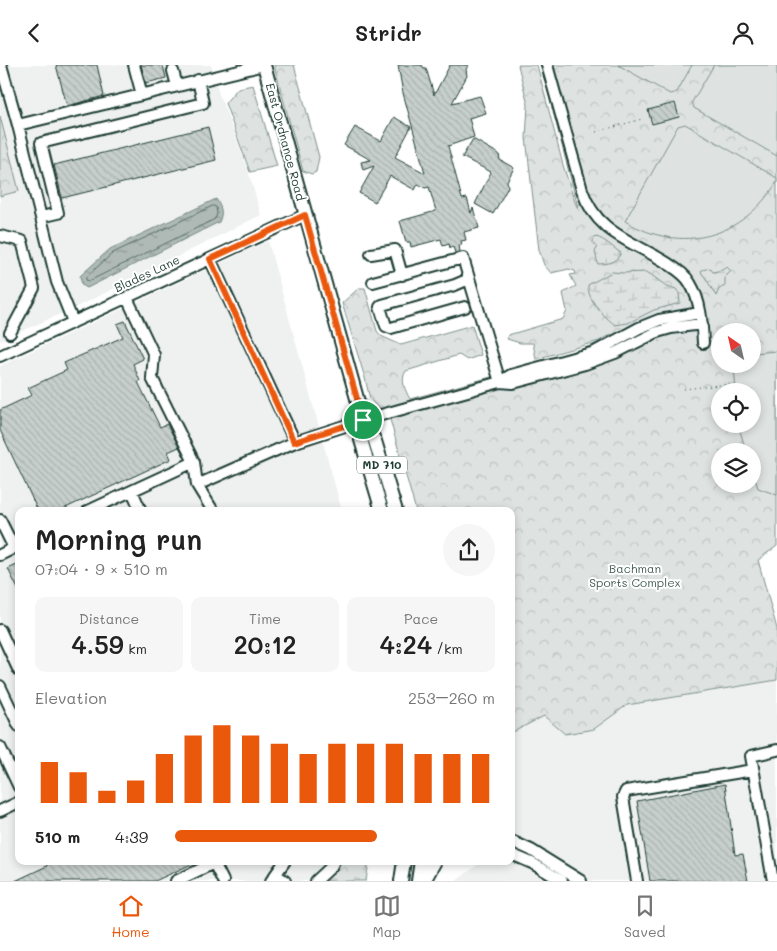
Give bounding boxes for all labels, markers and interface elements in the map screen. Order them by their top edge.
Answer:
text: Stridr [355,18,422,47]
icon: back [20,19,48,47]
icon: person [729,19,757,47]
street label: East Ordnance Road [263,81,310,203]
street label: Blades Lane [111,251,182,295]
north arrow [711,323,761,373]
map controls [711,323,761,493]
button: locate [711,383,761,433]
pin [342,399,384,441]
icon: arrive [349,406,377,434]
button: layers [711,443,761,493]
road number: MD 710 [357,457,407,473]
text: Morning run [35,521,202,557]
button: share [443,524,495,576]
text: 07:04 · 9 × 510 m [35,558,168,579]
park label: Bachman Sports Complex [589,560,681,590]
text: Distance [79,609,139,628]
text: Time [249,609,281,628]
text: Pace [404,609,438,628]
text: 4.59 [71,628,124,660]
text: 20:12 [234,628,296,660]
text: 4:24 [379,628,432,660]
text: km [124,639,147,658]
text: /km [432,639,463,658]
text: Elevation [35,687,107,708]
text: 253–260 m [408,687,495,708]
text: 510 m [35,826,80,847]
text: 4:39 [115,826,148,847]
tab: Home [111,892,150,941]
tab: Map [372,892,401,941]
tab: Saved [624,892,666,941]

